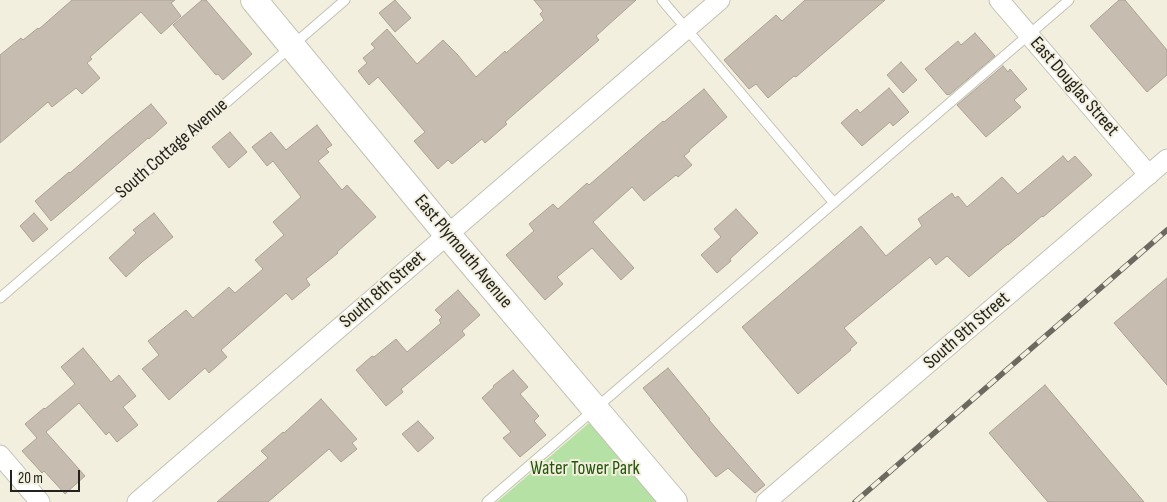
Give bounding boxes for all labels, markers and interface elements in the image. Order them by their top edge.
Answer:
street label: East Douglas Street [1025,33,1123,141]
street label: South Cottage Avenue [111,94,233,204]
street label: East Plymouth Avenue [409,191,517,313]
street label: South 8th Street [335,247,431,333]
street label: South 9th Street [919,287,1015,375]
park label: Water Tower Park [530,458,640,480]
scale bar [12,460,82,492]
text: 20 m [18,469,43,488]

